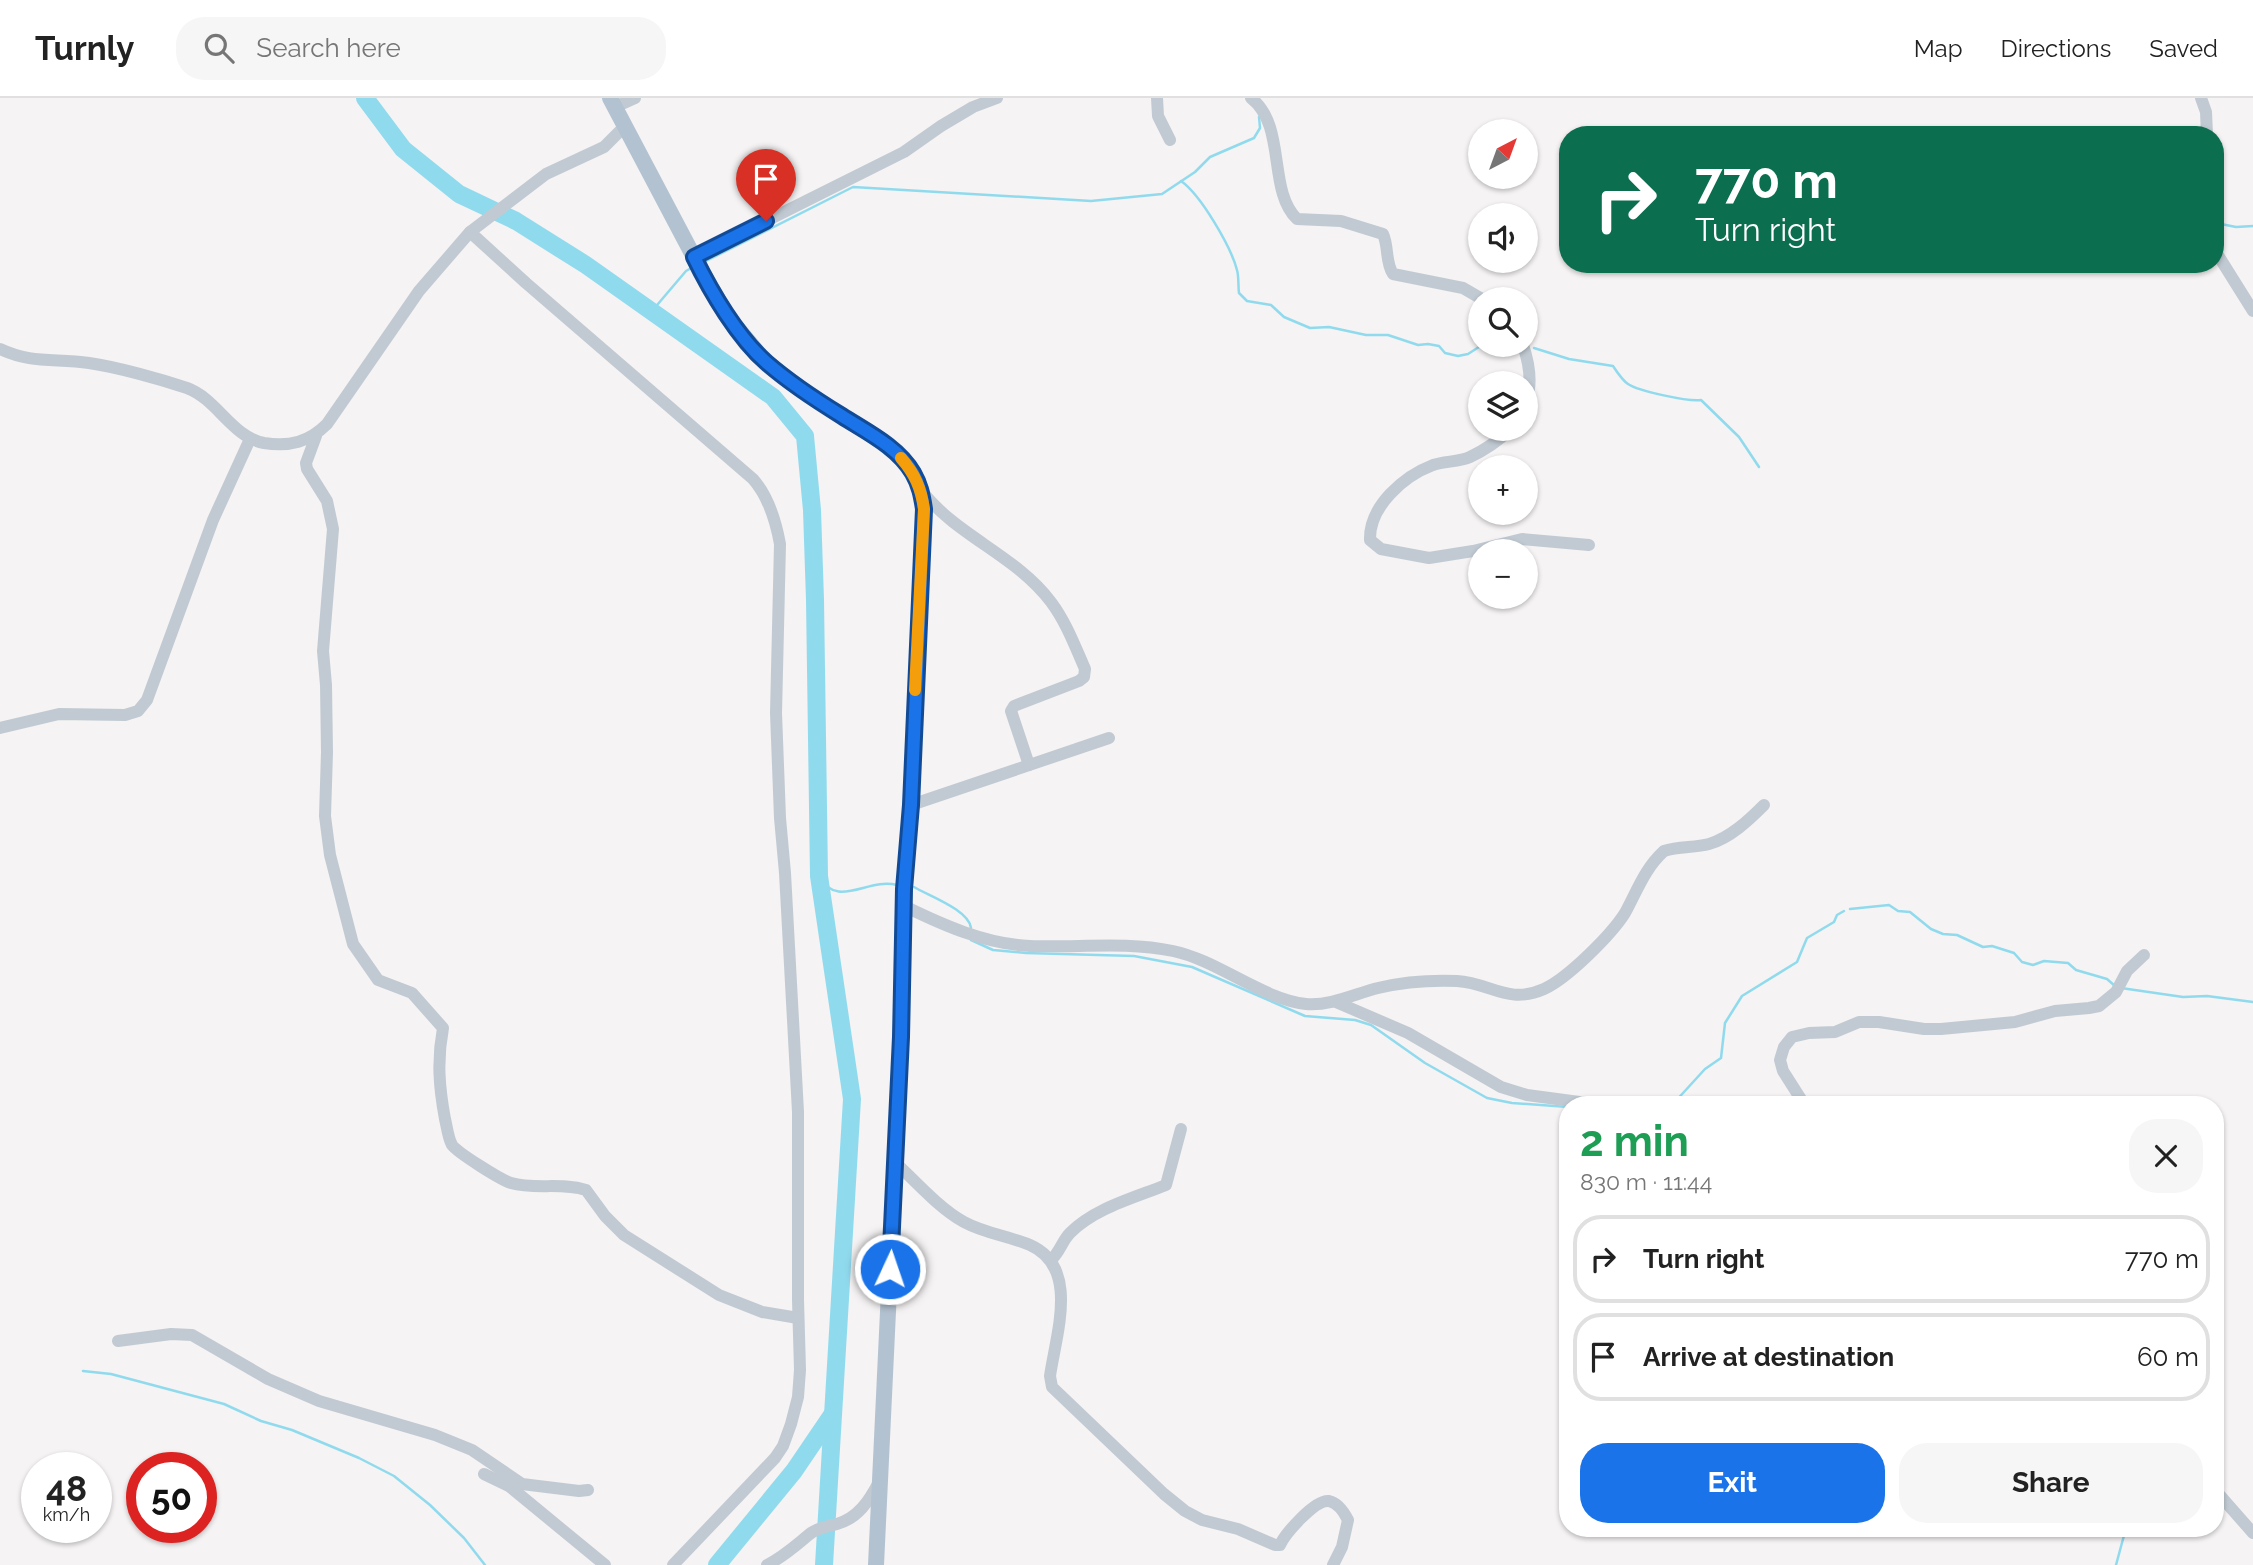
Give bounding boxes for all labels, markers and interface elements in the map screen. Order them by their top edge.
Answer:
search box [176,17,666,80]
text: Turnly [35,29,134,68]
icon: search [200,29,238,67]
text: Search here [256,33,401,63]
text: Map [1914,34,1963,63]
text: Directions [2001,34,2111,63]
text: Saved [2149,34,2218,63]
north arrow [1468,119,1538,189]
map controls [1468,119,1538,609]
pin [736,149,796,221]
text: 770 m [1695,152,1838,209]
icon: right [1580,154,1671,245]
icon: arrive [747,160,785,198]
button: sound [1468,203,1538,273]
text: Turn right [1695,211,1836,248]
button: search [1468,287,1538,357]
button: layers [1468,371,1538,441]
button: + [1468,455,1538,525]
button: − [1468,539,1538,609]
text: 2 min [1580,1117,1689,1166]
button: close [2129,1119,2203,1193]
text: 830 m · 11:44 [1580,1168,1712,1195]
position arrow [853,1232,927,1306]
icon: right [1584,1240,1622,1278]
text: Turn right [1643,1244,1764,1274]
text: 770 m [2125,1244,2199,1274]
icon: arrive [1584,1338,1622,1376]
text: Arrive at destination [1643,1342,1894,1372]
text: 60 m [2137,1342,2199,1372]
button: Exit [1580,1443,1885,1523]
button: Share [1899,1443,2203,1523]
speed limit sign: 50 [126,1452,217,1543]
text: 48 [46,1468,87,1509]
text: km/h [43,1504,90,1525]

